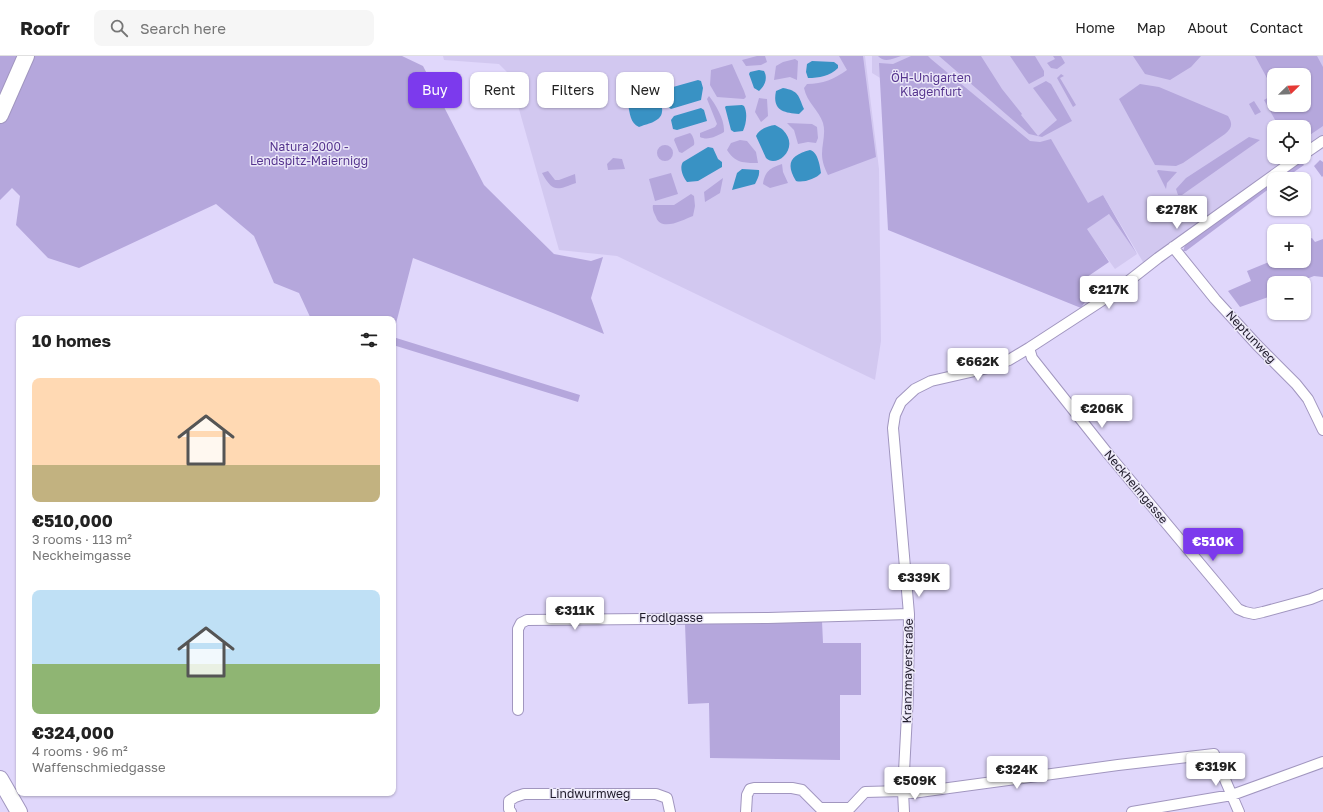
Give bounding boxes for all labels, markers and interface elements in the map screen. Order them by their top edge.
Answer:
search box [94,10,374,46]
text: Roofr [20,16,70,39]
icon: search [108,17,130,39]
text: Search here [140,19,226,37]
text: Home [1075,19,1115,36]
text: Map [1137,19,1165,36]
text: About [1187,19,1228,36]
text: Contact [1250,19,1303,36]
north arrow [1267,68,1311,112]
map controls [1267,68,1311,320]
park label: ÖH-Unigarten Klagenfurt [891,70,971,99]
chip: Buy [408,72,462,108]
chip: Rent [470,72,529,108]
chip: Filters [537,72,608,108]
chip: New [616,72,674,108]
button: locate [1267,120,1311,164]
park label: Natura 2000 - Lendspitz-Maiernigg [250,139,368,168]
button: layers [1267,172,1311,216]
pin: €278K [1149,196,1205,230]
text: €278K [1156,201,1198,217]
button: + [1267,224,1311,268]
pin: €217K [1081,276,1137,310]
button: − [1267,276,1311,320]
text: €217K [1089,281,1129,297]
street label: Neptunweg [1223,307,1280,366]
icon: filters [358,329,380,351]
text: 10 homes [32,330,111,351]
pin: €662K [950,348,1006,382]
text: €662K [956,353,1000,369]
pin: €206K [1074,395,1130,429]
text: €206K [1080,400,1124,416]
icon: home [170,404,242,476]
street label: Neckheimgasse [1101,447,1172,527]
text: €510,000 [32,510,113,531]
pin: €510K [1185,528,1241,562]
text: 3 rooms · 113 m² [32,531,132,547]
text: €510K [1192,533,1234,549]
text: Neckheimgasse [32,547,131,563]
pin: €339K [891,564,947,598]
text: €339K [898,569,940,585]
pin: €311K [547,597,603,631]
text: €311K [555,602,595,618]
street label: Frodlgasse [639,610,703,625]
icon: home [170,616,242,688]
street label: Kranzmayerstraße [899,618,916,724]
text: €324,000 [32,722,114,743]
text: 4 rooms · 96 m² [32,743,128,759]
pin: €319K [1188,753,1244,787]
pin: €324K [989,756,1045,790]
text: €319K [1195,758,1237,774]
text: Waffenschmiedgasse [32,759,165,775]
text: €324K [996,761,1038,777]
pin: €509K [887,767,943,801]
text: €509K [893,772,937,788]
street label: Lindwurmweg [550,786,630,801]

